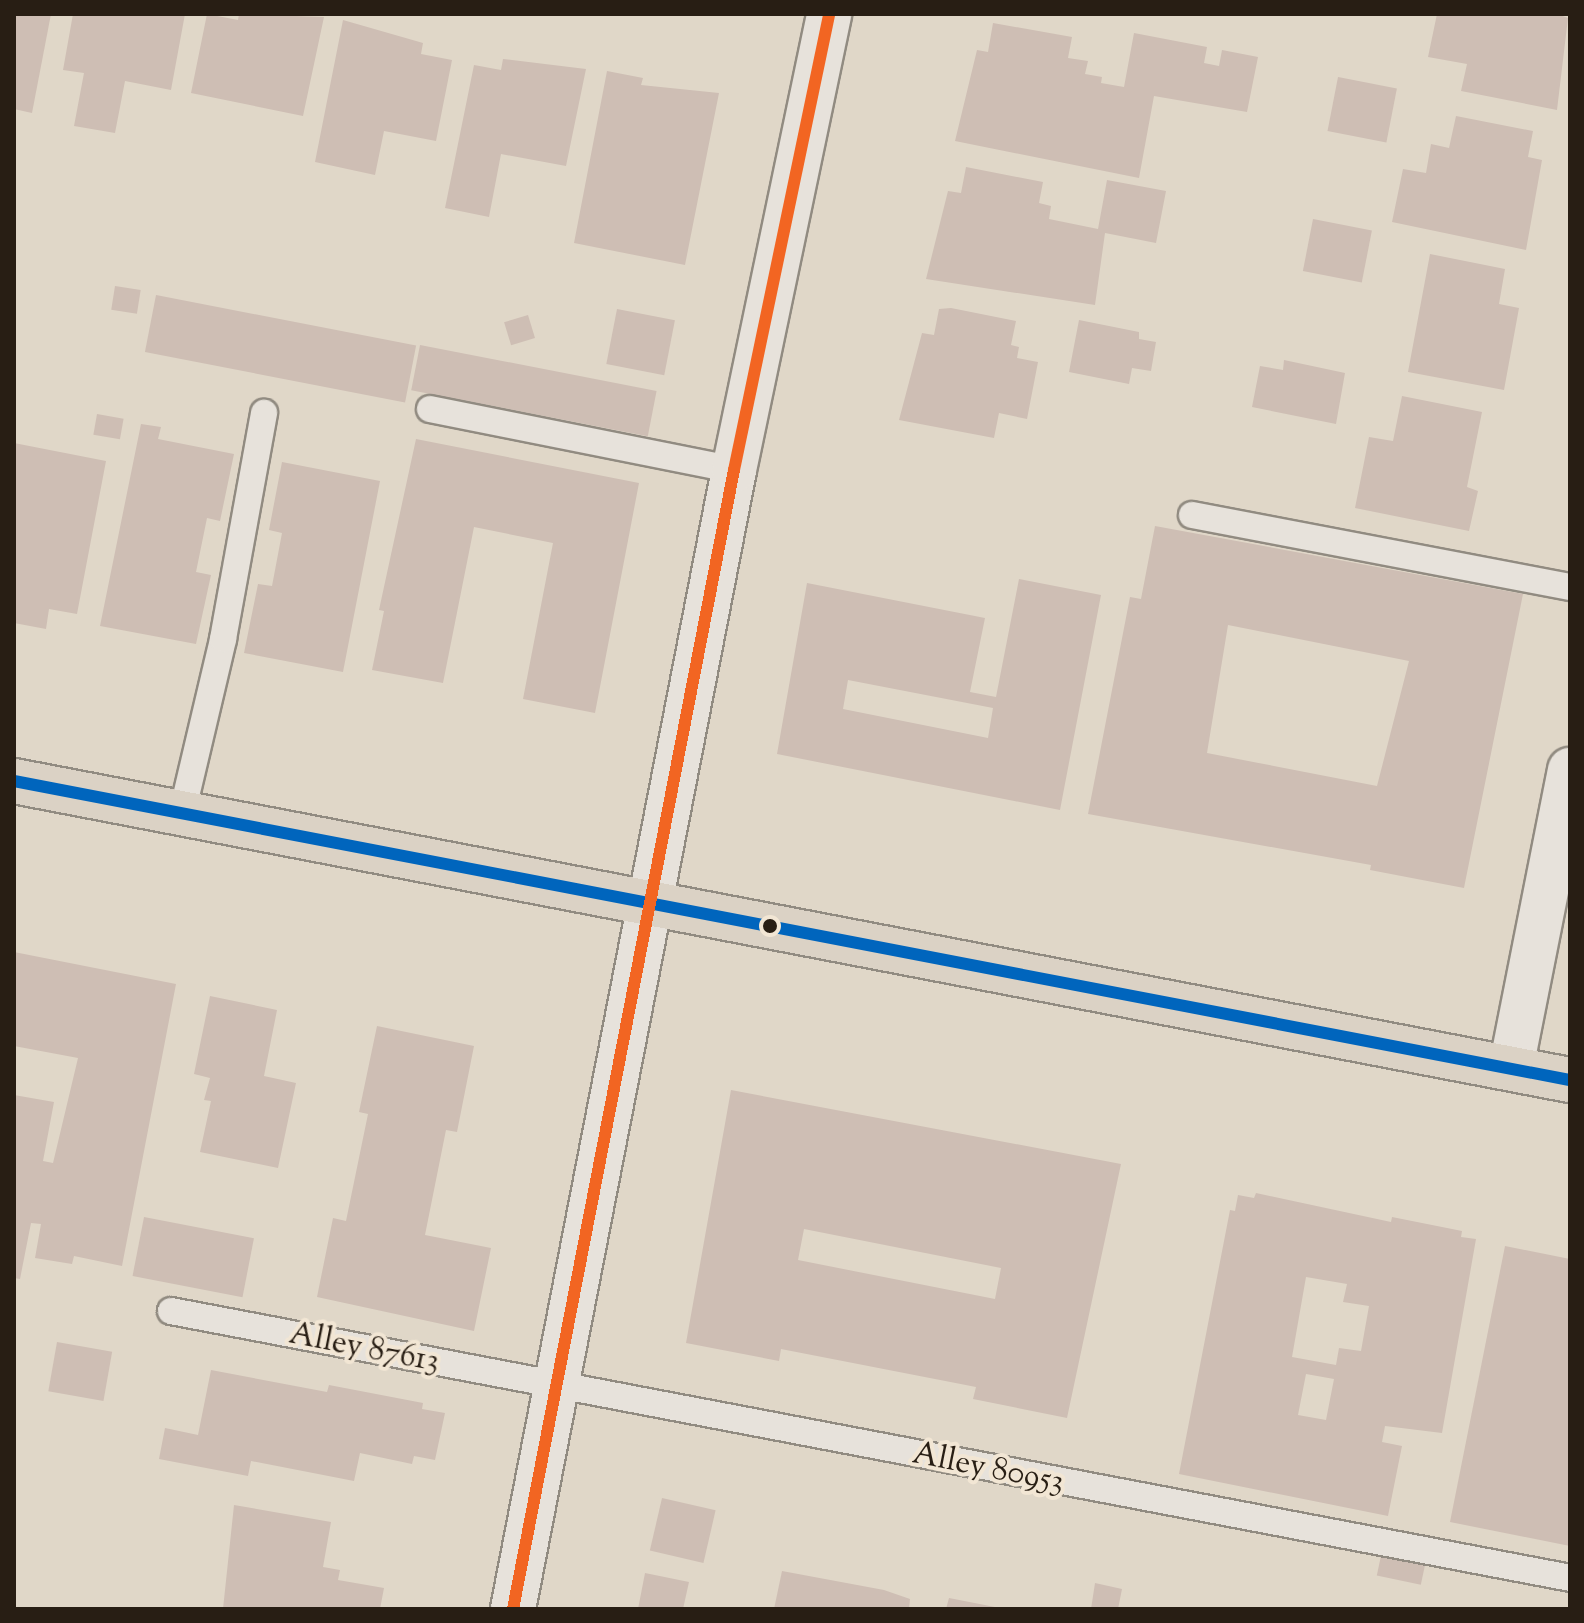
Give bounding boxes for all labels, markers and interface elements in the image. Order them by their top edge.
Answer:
unlabelled marker [762,918,778,934]
street label: Alley 87613 [286,1316,442,1382]
street label: Alley 80953 [909,1436,1067,1502]

